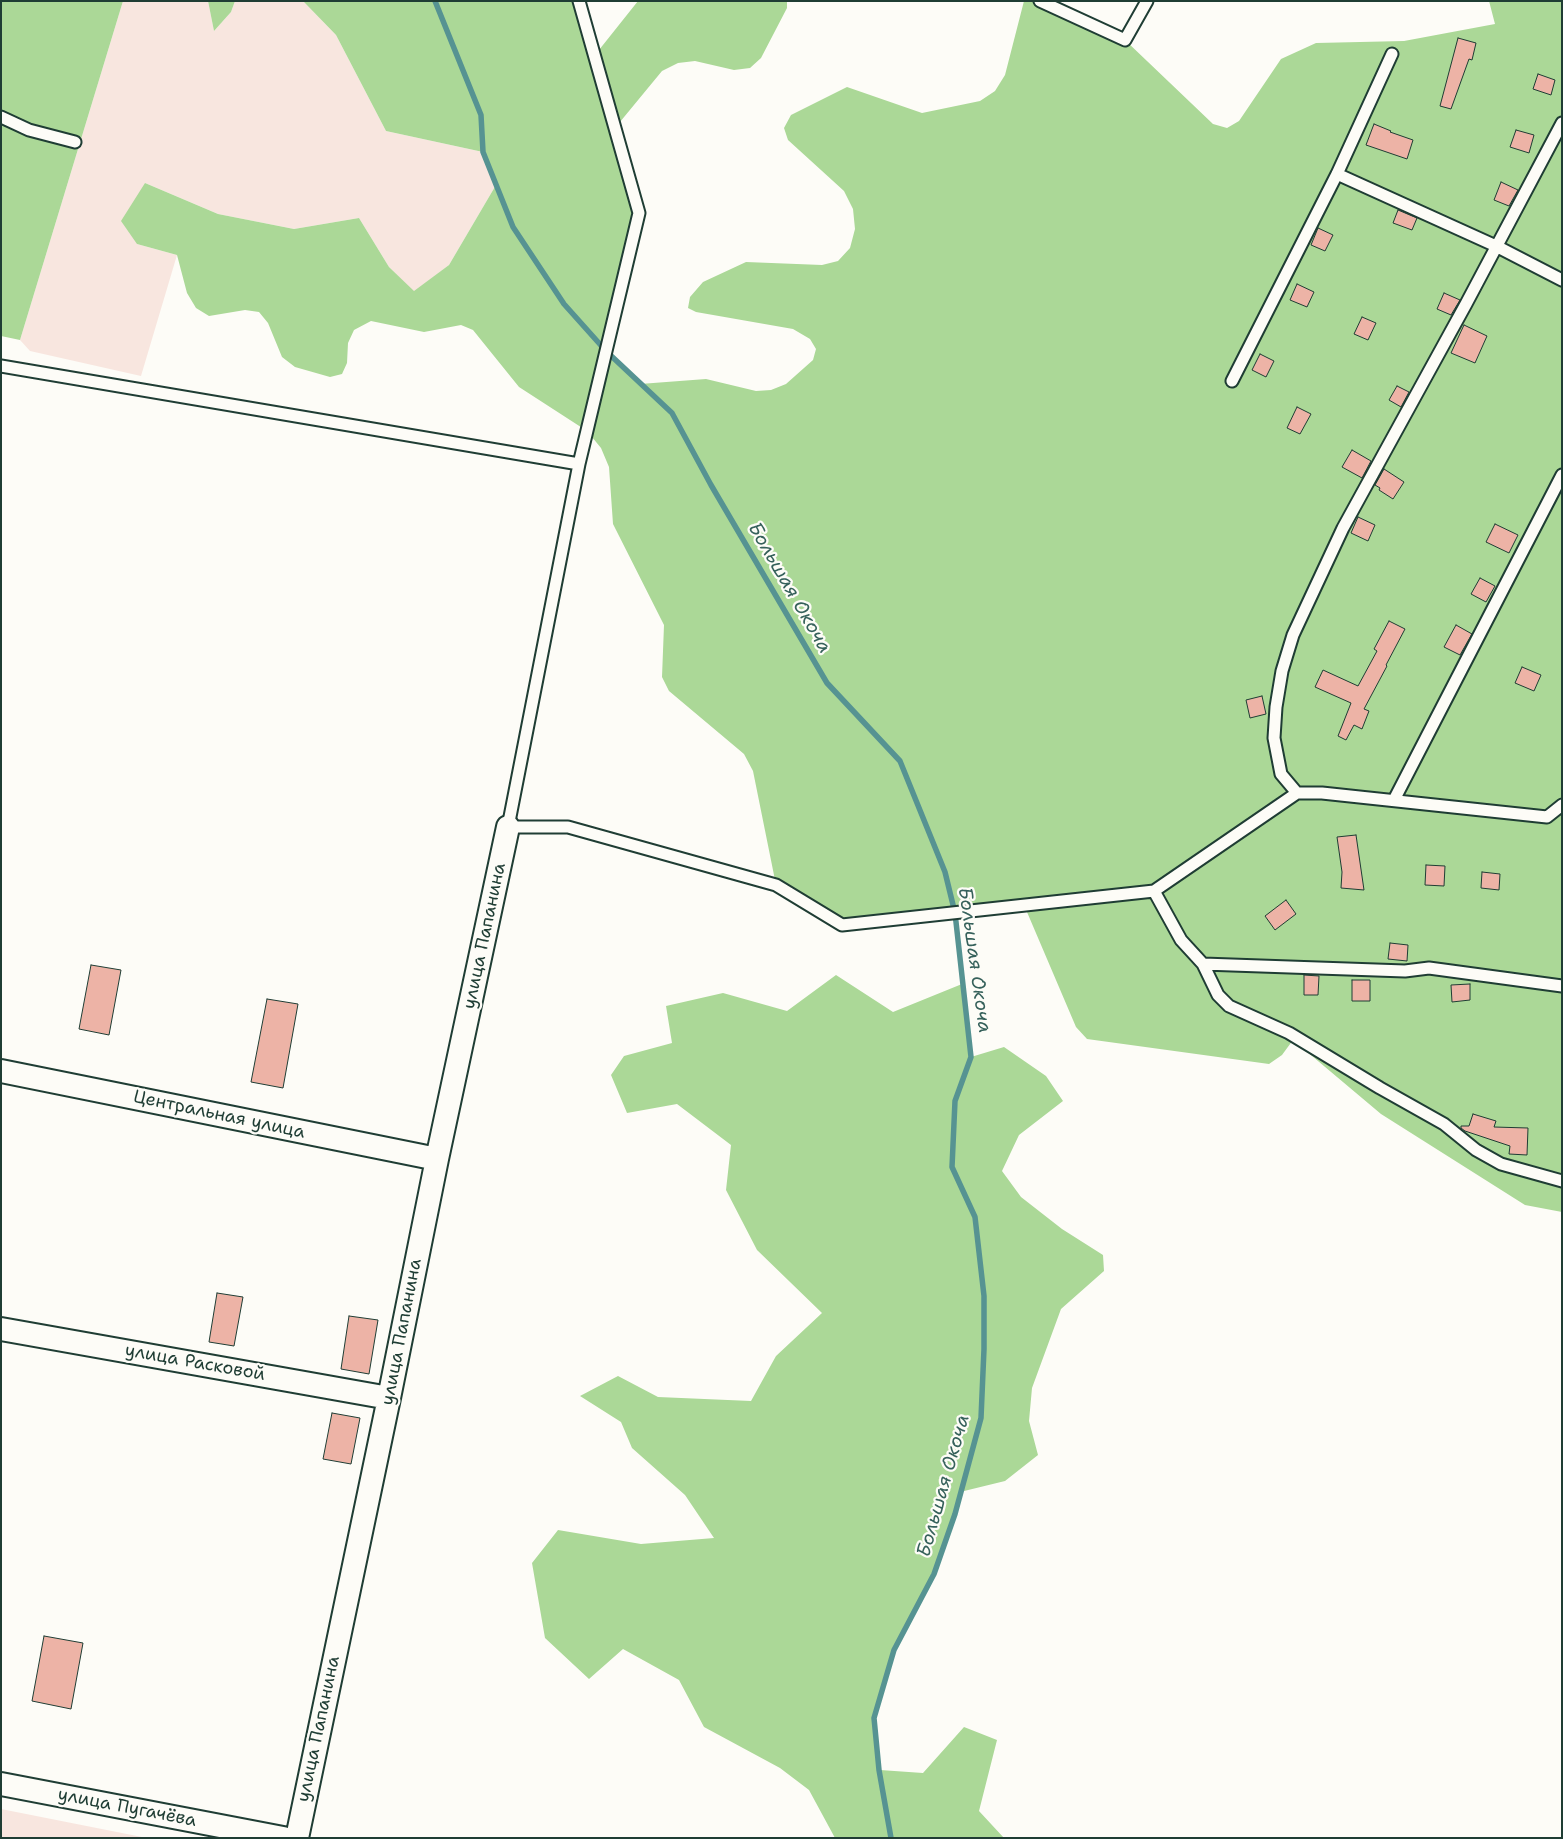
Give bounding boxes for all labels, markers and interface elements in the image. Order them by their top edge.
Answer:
water label: Большая Окоча [742,519,836,657]
street label: улица Папанина [459,861,511,1011]
water label: Большая Окоча [952,886,996,1034]
street label: Центральная улица [131,1086,307,1144]
street label: улица Папанина [377,1257,427,1407]
street label: улица Расковой [123,1340,267,1386]
water label: Большая Окоча [913,1412,975,1560]
street label: улица Папанина [293,1654,345,1804]
street label: улица Пугачёва [56,1784,198,1832]

